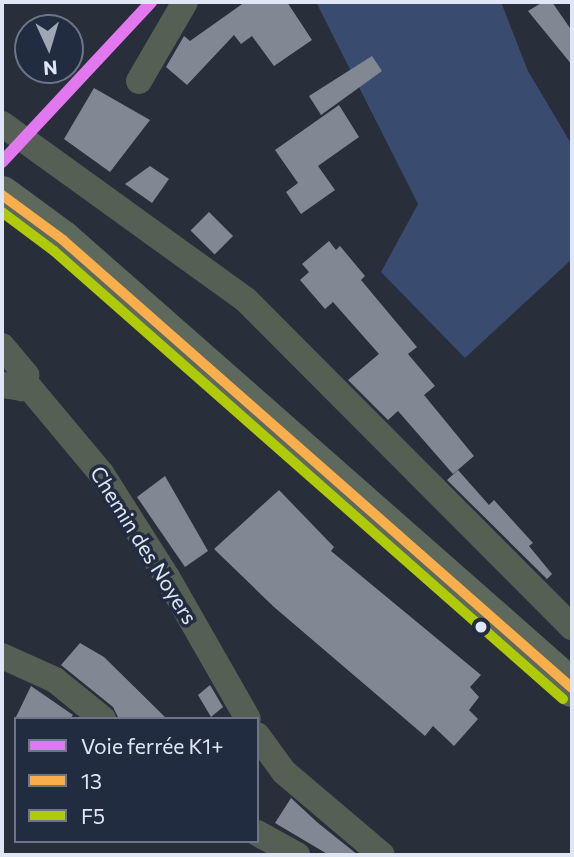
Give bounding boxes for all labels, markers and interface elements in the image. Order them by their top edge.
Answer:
north arrow [14,14,84,84]
text: N [42,56,58,80]
street label: Chemin des Noyers [85,461,203,629]
unlabelled marker [474,620,488,634]
legend [14,717,259,843]
text: Voie ferrée K1+ [81,733,223,758]
text: 13 [81,768,102,793]
text: F5 [81,803,105,828]

